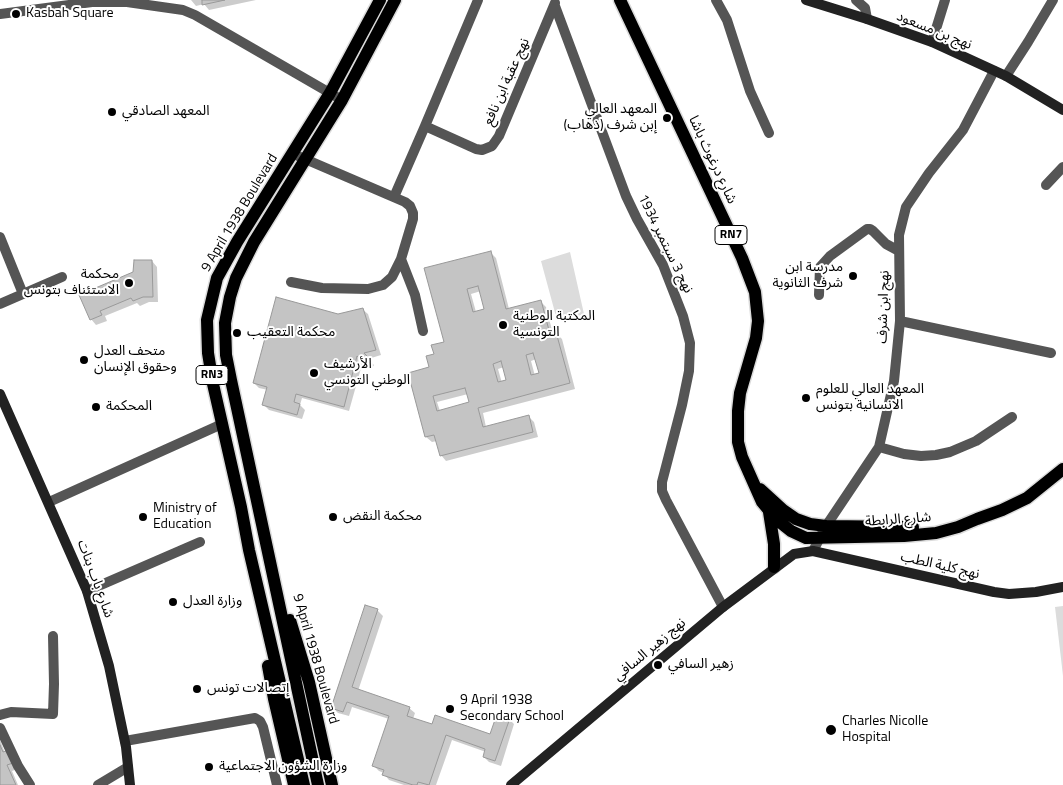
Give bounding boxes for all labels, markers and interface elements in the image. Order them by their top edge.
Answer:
place label: Kasbah Square [26,6,114,22]
marker: Kasbah Square [10,8,22,20]
street label: نهج بن مسعود [894,8,974,54]
street label: نهج عقبة ابن نافع [480,36,534,128]
place label: المعهد العالي إبن شرف (ذهاب) [564,102,657,134]
place label: المعهد الصادقي [122,104,210,120]
marker: المعهد الصادقي [106,106,118,118]
marker: المعهد العالي إبن شرف (ذهاب) [661,112,673,124]
street label: شارع درغوث باشا [684,113,740,207]
street label: 9 April 1938 Boulevard [198,151,282,275]
street label: نهج 3 سبتمبر 1934 [634,192,696,296]
road number: RN7 [715,226,747,244]
place label: مدرسة ابن شرف الثانوية [772,260,843,292]
place label: محكمة الاستئناف بتونس [24,267,119,300]
marker: مدرسة ابن شرف الثانوية [847,270,859,282]
street label: نهج ابن شرف [874,270,894,344]
marker: محكمة الاستئناف بتونس [123,277,135,289]
place label: المكتبة الوطنية التونسية [513,309,595,342]
marker: المكتبة الوطنية التونسية [497,319,509,331]
place label: محكمة التعقيب [247,325,335,341]
marker: محكمة التعقيب [231,327,243,339]
place label: متحف العدل وحقوق الإنسان [94,344,177,377]
marker: متحف العدل وحقوق الإنسان [78,354,90,366]
place label: الأرشيف الوطني التونسي [324,357,410,390]
road number: RN3 [196,366,228,384]
marker: الأرشيف الوطني التونسي [308,367,320,379]
place label: المعهد العالي للعلوم الانسانية بتونس [816,382,924,414]
marker: المعهد العالي للعلوم الانسانية بتونس [800,392,812,404]
place label: المحكمة [106,399,152,415]
marker: المحكمة [90,401,102,413]
place label: Ministry of Education [153,501,217,534]
place label: محكمة النقض [343,509,422,525]
street label: شارع الرابطة [864,509,932,531]
marker: Ministry of Education [137,511,149,523]
marker: محكمة النقض [327,511,339,523]
street label: شارع باب بنات [73,538,117,620]
street label: نهج كلية الطب [899,549,981,583]
street label: 9 April 1938 Boulevard [288,592,342,726]
place label: وزارة العدل [183,594,242,610]
marker: وزارة العدل [167,596,179,608]
street label: نهج زهير السافي [611,615,689,685]
place label: زهير السافي [668,657,734,673]
marker: زهير السافي [652,659,664,671]
place label: إتصالات تونس [207,681,289,697]
marker: إتصالات تونس [191,683,203,695]
place label: 9 April 1938 Secondary School [460,693,564,726]
marker: 9 April 1938 Secondary School [444,703,456,715]
place label: Charles Nicolle Hospital [842,714,928,746]
marker: Charles Nicolle Hospital [824,723,838,737]
place label: وزارة الشؤون الاجتماعية [219,759,347,775]
marker: وزارة الشؤون الاجتماعية [203,761,215,773]

